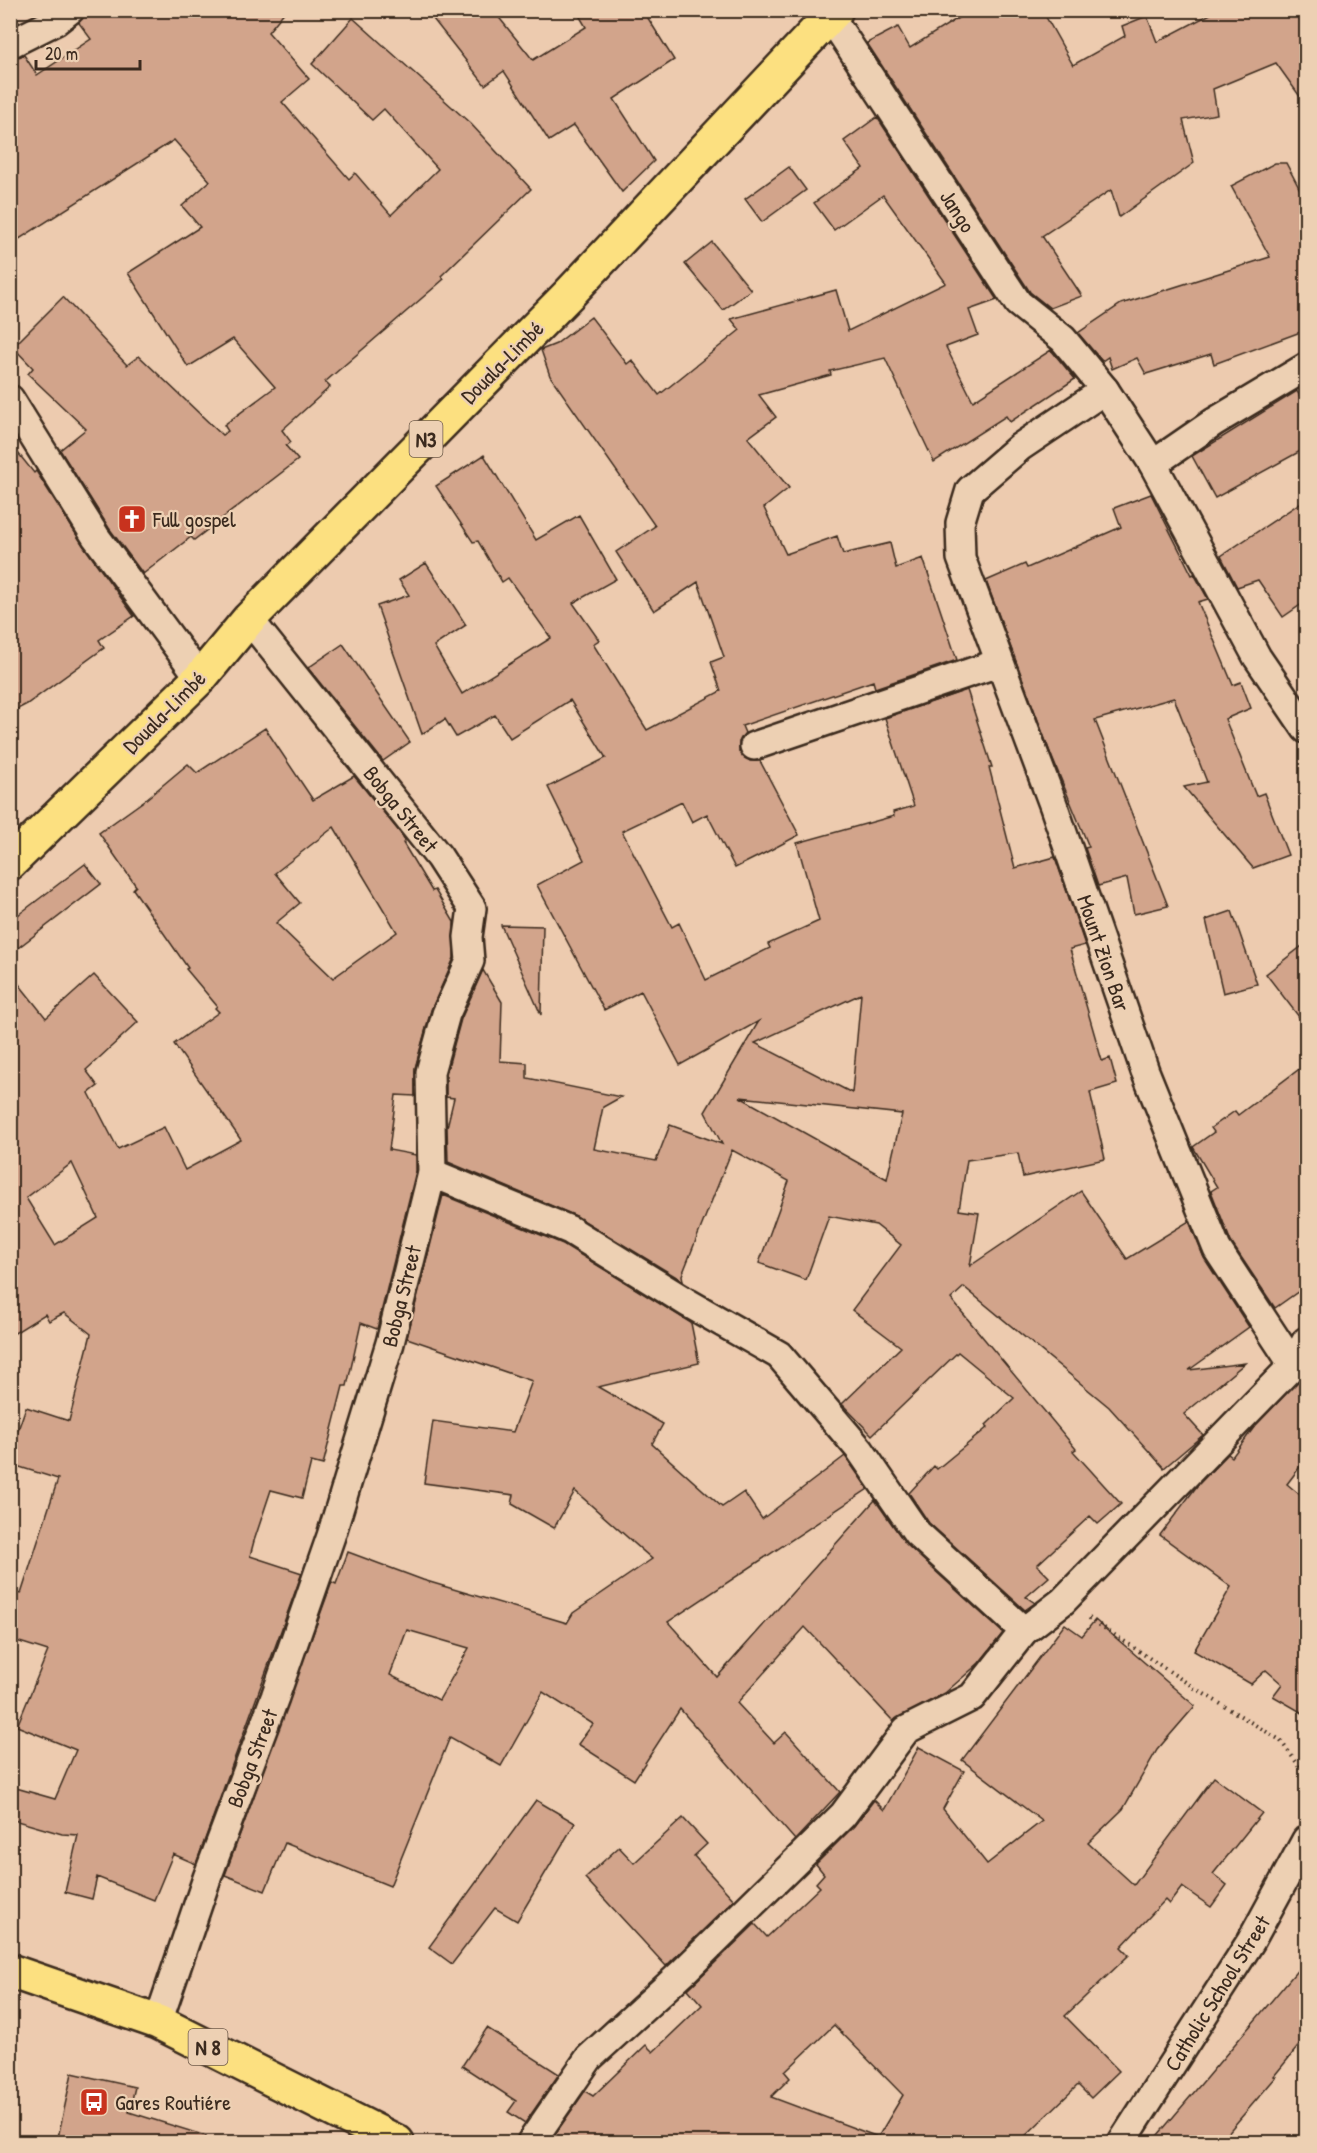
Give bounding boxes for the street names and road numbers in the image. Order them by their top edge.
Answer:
street label: Jango [933,184,983,238]
street label: Douala-Limbé [454,314,550,410]
road number: N3 [410,421,442,457]
street label: Douala-Limbé [116,664,212,760]
street label: Bobga Street [357,759,446,859]
street label: Mount Zion Bar [1070,891,1138,1016]
street label: Bobga Street [374,1242,428,1350]
street label: Bobga Street [219,1704,285,1812]
street label: Catholic School Street [1157,1909,1277,2077]
road number: N 8 [188,2029,228,2065]

